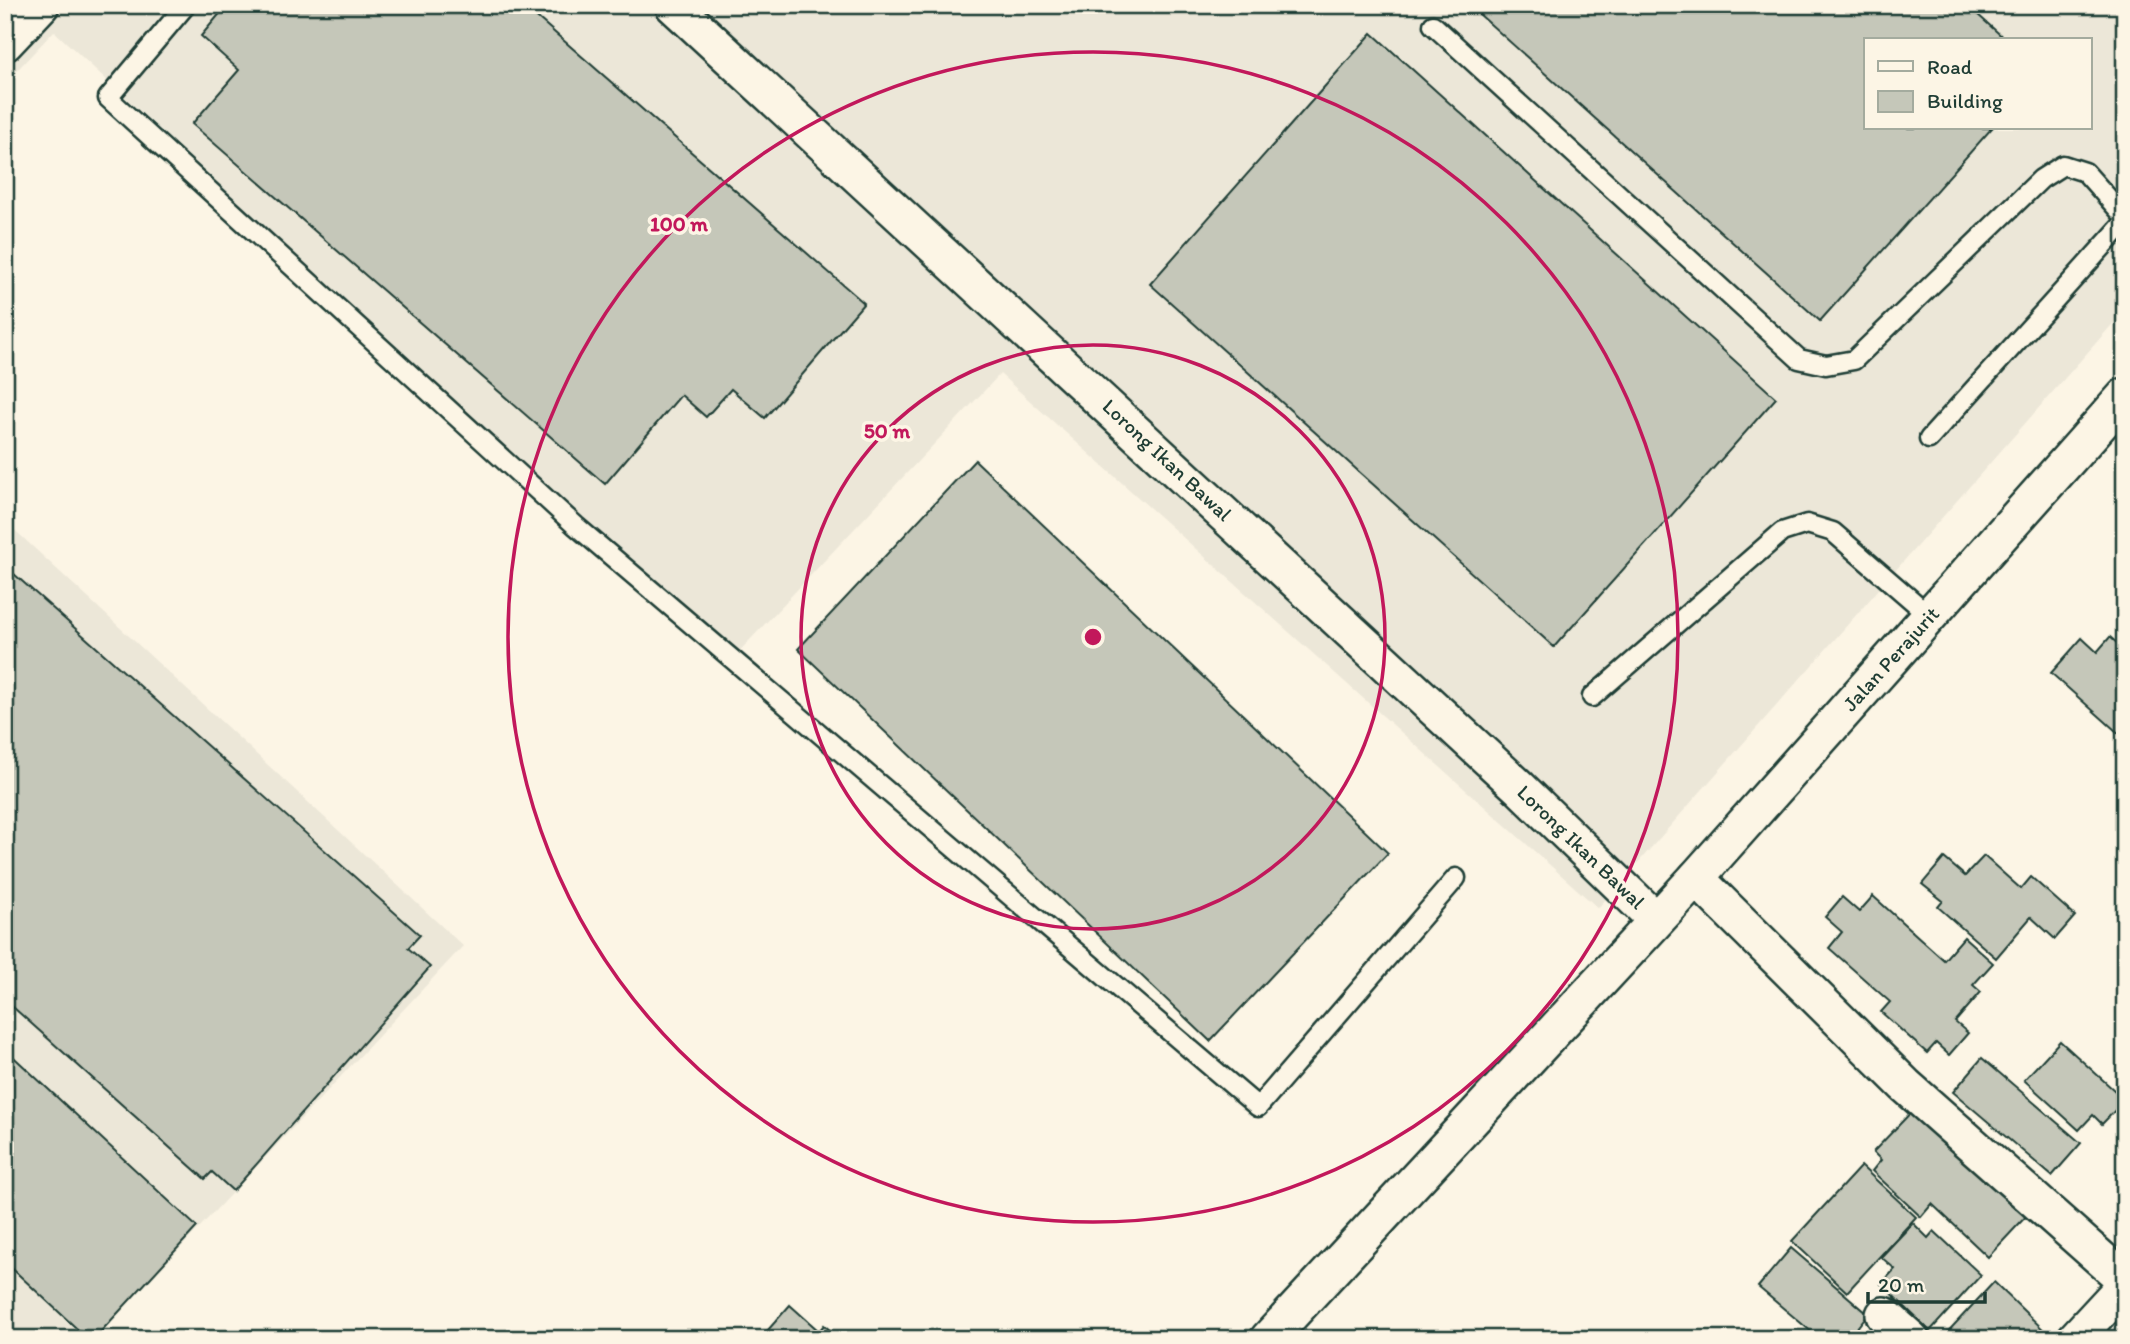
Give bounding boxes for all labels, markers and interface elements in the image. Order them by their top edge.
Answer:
legend [1864,38,2092,130]
text: Road [1927,54,1973,79]
text: Building [1927,88,2003,113]
text: 100 m [650,211,708,236]
street label: Lorong Ikan Bawal [1098,393,1237,526]
text: 50 m [864,418,911,443]
street label: Jalan Perajurit [1837,601,1944,716]
centre of rings [1081,625,1105,649]
street label: Lorong Ikan Bawal [1512,779,1650,914]
scale bar [1868,1260,1985,1304]
text: 20 m [1878,1272,1925,1297]

